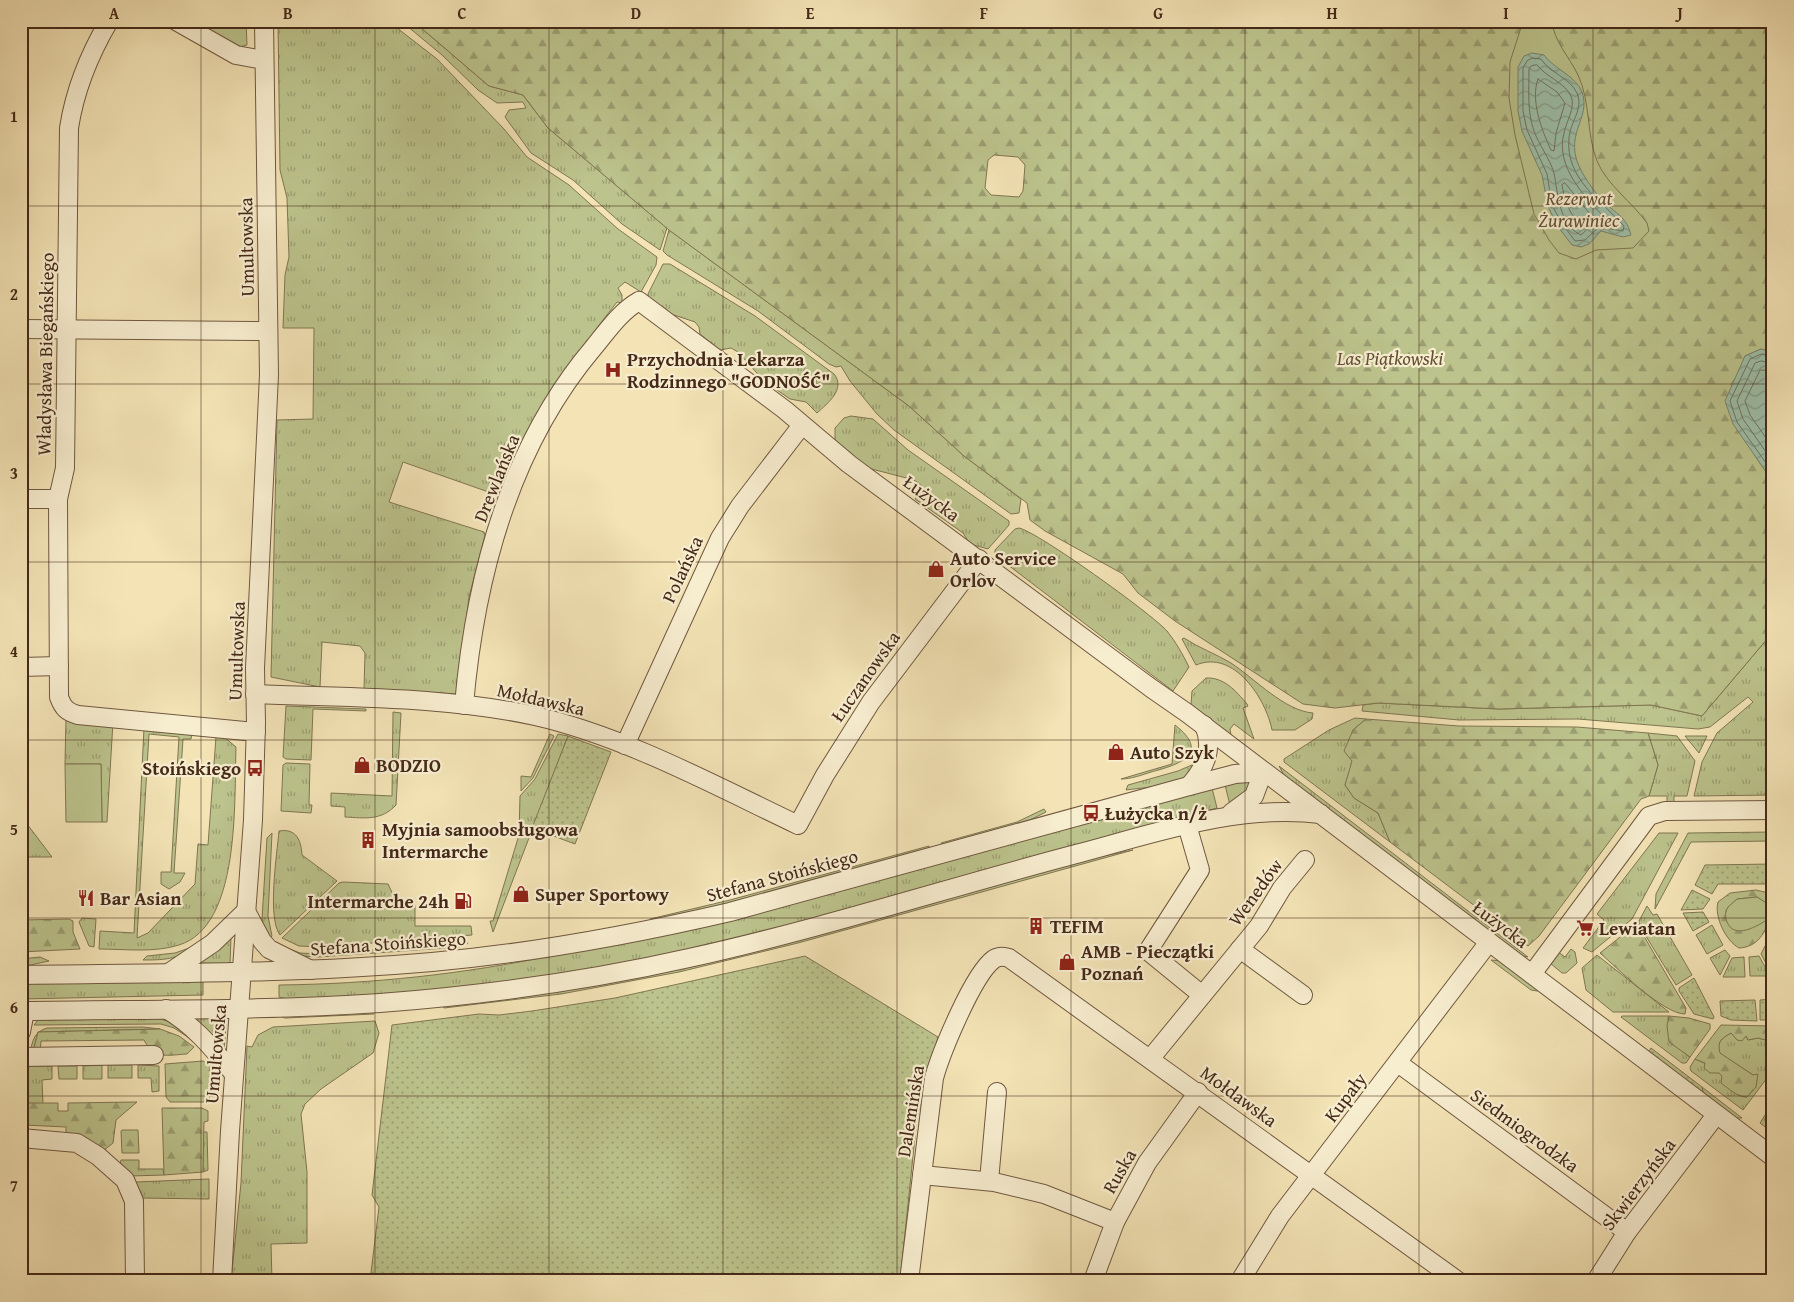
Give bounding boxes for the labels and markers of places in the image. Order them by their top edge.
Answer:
place label: Przychodnia Lekarza Rodzinnego "GODNOŚĆ" [627,345,830,395]
hospital icon: Przychodnia Lekarza Rodzinnego "GODNOŚĆ" [603,360,623,380]
place label: Auto Service Orlov [950,544,1056,594]
shop icon: Auto Service Orlov [926,559,946,579]
place label: Auto Szyk [1130,738,1214,766]
shop icon: Auto Szyk [1106,742,1126,762]
place label: BODZIO [376,751,441,779]
place label: Stoińskiego [142,754,241,782]
shop icon: BODZIO [352,755,372,775]
bus stop icon: Stoińskiego [245,758,265,778]
place label: Łużycka n/ż [1105,799,1207,827]
bus stop icon: Łużycka n/ż [1081,803,1101,823]
place label: Myjnia samoobsługowa Intermarche [382,815,578,865]
building icon: Myjnia samoobsługowa Intermarche [358,830,378,850]
place label: Super Sportowy [535,880,669,908]
place label: Bar Asian [100,884,182,912]
shop icon: Super Sportowy [511,884,531,904]
place label: Intermarche 24h [308,887,450,915]
restaurant icon: Bar Asian [76,888,96,908]
fuel station icon: Intermarche 24h [453,891,473,911]
place label: TEFIM [1050,912,1104,940]
place label: Lewiatan [1599,914,1676,942]
building icon: TEFIM [1026,916,1046,936]
supermarket icon: Lewiatan [1575,918,1595,938]
place label: AMB - Pieczątki Poznań [1081,937,1214,987]
shop icon: AMB - Pieczątki Poznań [1057,952,1077,972]

